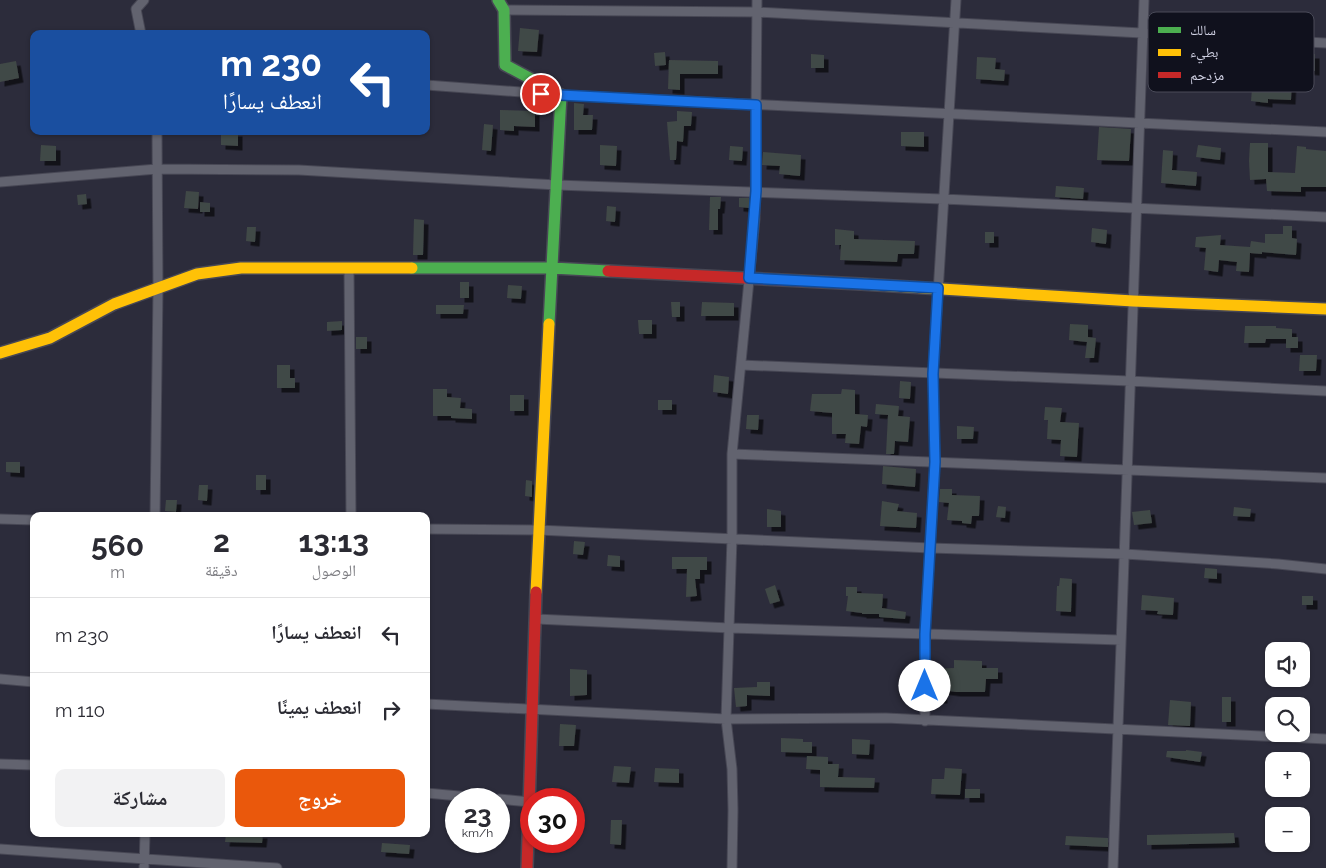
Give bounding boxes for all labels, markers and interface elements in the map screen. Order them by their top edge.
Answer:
legend [1148,12,1314,92]
text: سالك [1190,22,1216,38]
text: 230 m [220,43,322,84]
text: بطيء [1190,44,1219,64]
icon: left [340,50,405,115]
text: مزدحم [1190,67,1224,85]
pin [520,73,562,115]
icon: arrive [527,80,555,108]
text: انعطف يسارًا [223,88,322,114]
text: 2 [213,524,230,559]
text: 13:13 [299,524,369,559]
text: 560 [91,528,144,563]
text: دقيقة [205,561,238,580]
text: الوصول [312,561,356,580]
text: m [110,563,125,582]
text: انعطف يسارًا [271,621,362,643]
icon: left [377,621,405,649]
text: 230 m [55,624,109,646]
map controls [1265,642,1310,852]
button: sound [1265,642,1310,687]
position arrow [898,659,950,711]
text: انعطف يمينًا [277,696,362,718]
icon: right [377,696,405,724]
button: search [1265,697,1310,742]
text: 110 m [55,699,105,721]
button: + [1265,752,1310,797]
button: مشاركة [55,769,225,827]
button: خروج [235,769,405,827]
speed limit sign: 30 [520,788,585,853]
text: 23 [463,799,492,829]
button: − [1265,807,1310,852]
text: km/h [462,826,493,840]

